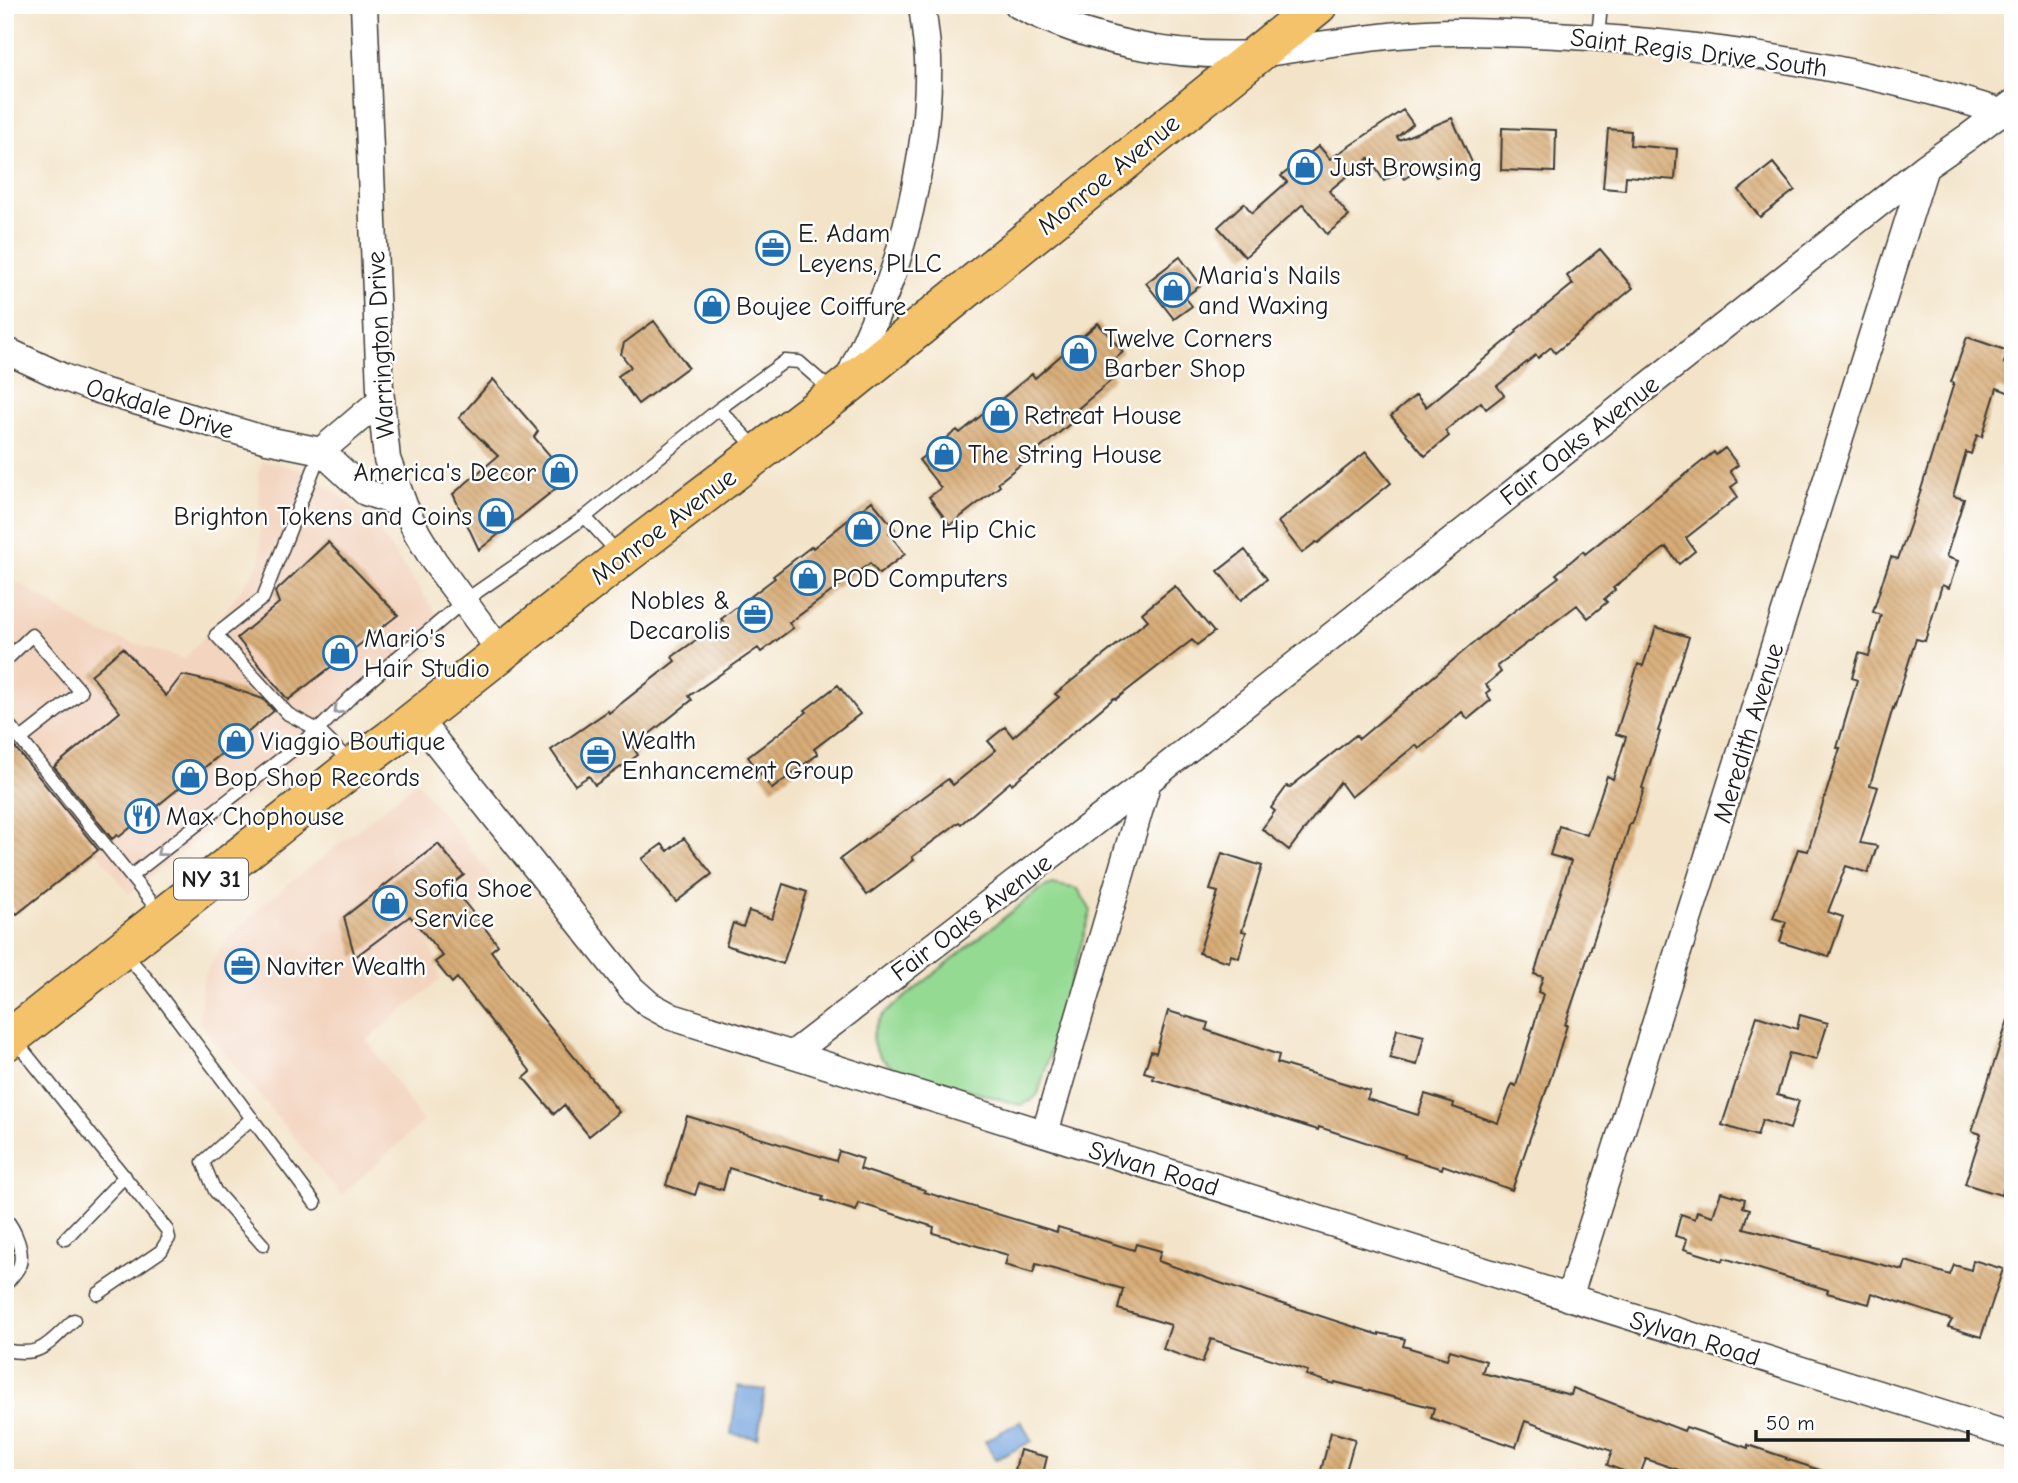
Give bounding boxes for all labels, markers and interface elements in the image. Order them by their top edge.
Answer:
street label: Saint Regis Drive South [1569,22,1829,84]
street label: Monroe Avenue [1031,108,1186,241]
shop icon: Just Browsing [1286,148,1324,186]
place label: Just Browsing [1330,153,1482,183]
place label: E. Adam Leyens, PLLC [798,219,942,279]
office icon: E. Adam Leyens, PLLC [754,229,792,267]
street label: Warrington Drive [361,250,401,440]
place label: Maria's Nails and Waxing [1198,261,1340,321]
shop icon: Maria's Nails and Waxing [1154,271,1192,309]
shop icon: Boujee Coiffure [693,287,731,325]
place label: Boujee Coiffure [736,292,906,322]
place label: Twelve Corners Barber Shop [1104,324,1272,384]
shop icon: Twelve Corners Barber Shop [1060,334,1098,372]
street label: Fair Oaks Avenue [1494,369,1665,512]
street label: Oakdale Drive [82,372,237,446]
shop icon: Retreat House [981,396,1019,434]
place label: Retreat House [1024,401,1182,431]
shop icon: The String House [925,435,963,473]
place label: The String House [968,440,1162,470]
shop icon: America's Decor [541,453,579,491]
place label: America's Decor [354,458,537,488]
street label: Monroe Avenue [585,462,742,591]
shop icon: Brighton Tokens and Coins [477,497,515,535]
place label: Brighton Tokens and Coins [174,502,472,532]
shop icon: One Hip Chic [844,510,882,548]
place label: One Hip Chic [888,515,1036,545]
shop icon: POD Computers [789,559,827,597]
place label: POD Computers [832,564,1007,594]
place label: Nobles & Decarolis [629,586,730,646]
office icon: Nobles & Decarolis [736,596,774,634]
place label: Mario's Hair Studio [364,624,490,684]
shop icon: Mario's Hair Studio [321,634,359,672]
street label: Meredith Avenue [1707,640,1791,827]
one-way arrow [334,701,347,714]
shop icon: Viaggio Boutique [217,722,255,760]
place label: Wealth Enhancement Group [622,726,854,786]
place label: Viaggio Boutique [260,727,445,757]
office icon: Wealth Enhancement Group [579,736,617,774]
shop icon: Bop Shop Records [171,758,209,796]
place label: Bop Shop Records [214,763,420,793]
restaurant icon: Max Chophouse [123,797,161,835]
place label: Max Chophouse [166,802,344,832]
one-way arrow [157,844,169,857]
street label: Fair Oaks Avenue [885,848,1058,988]
road number: NY 31 [174,858,248,900]
place label: Sofia Shoe Service [414,874,532,934]
shop icon: Sofia Shoe Service [371,884,409,922]
office icon: Naviter Wealth [223,947,261,985]
place label: Naviter Wealth [266,952,426,982]
street label: Sylvan Road [1085,1135,1222,1203]
street label: Sylvan Road [1626,1305,1763,1373]
scale bar [1756,1399,1967,1443]
text: 50 m [1766,1411,1815,1435]

